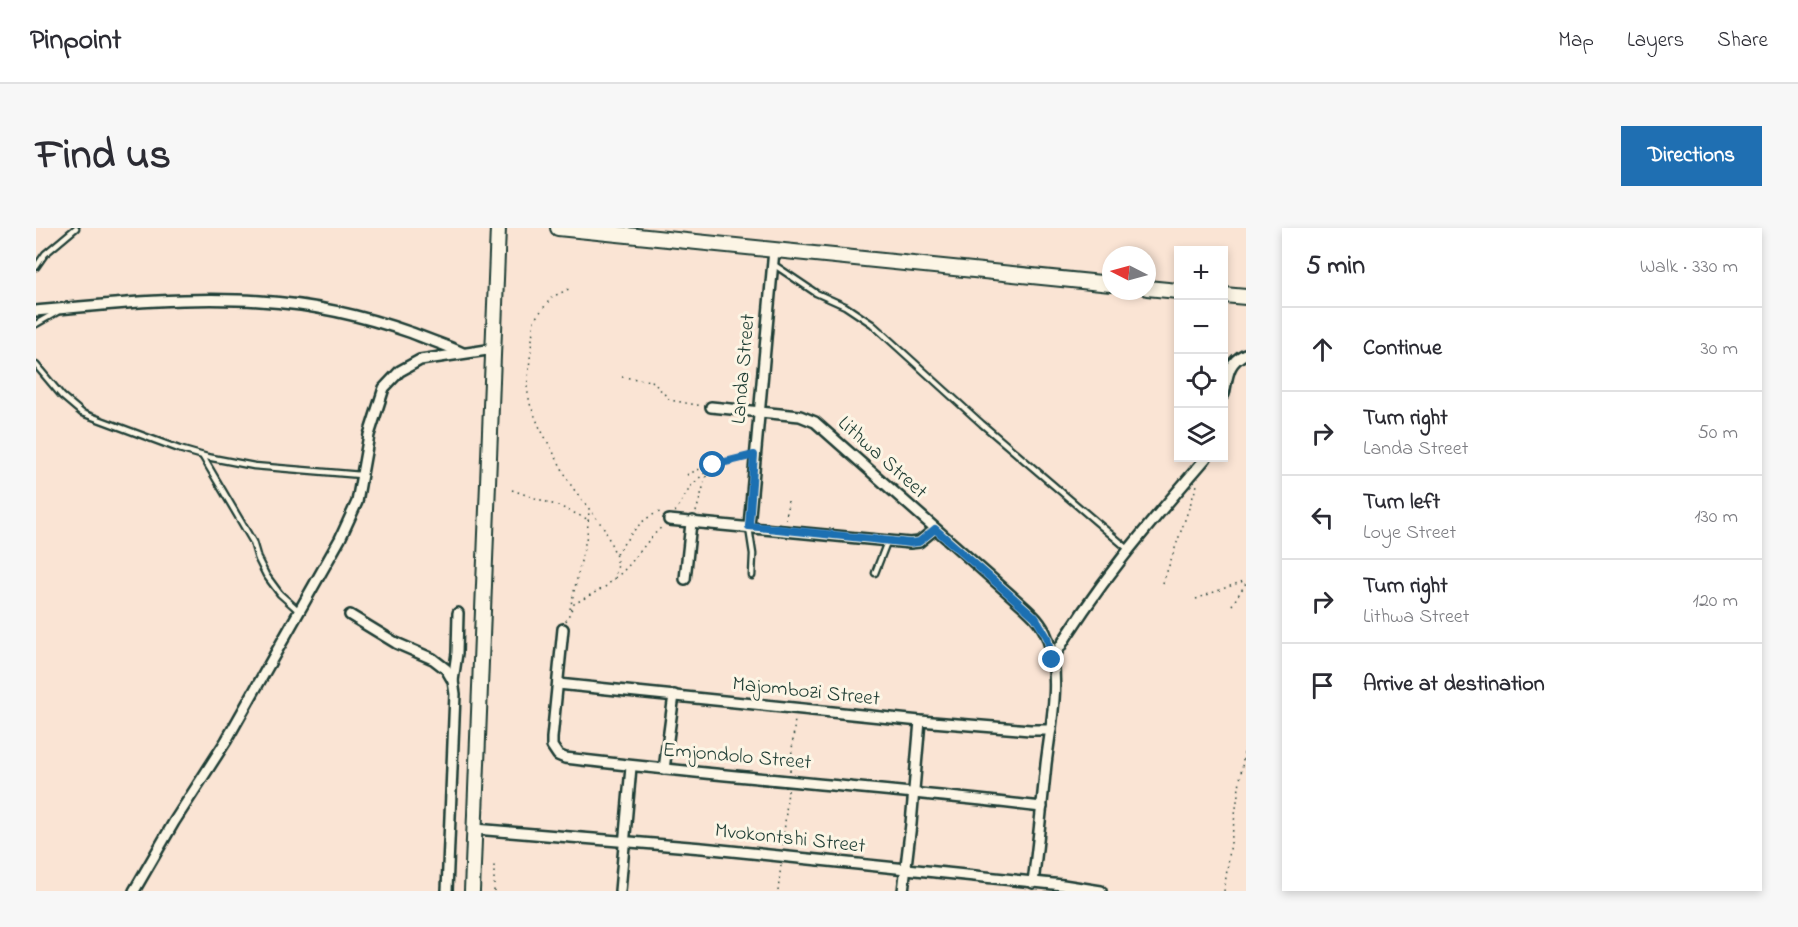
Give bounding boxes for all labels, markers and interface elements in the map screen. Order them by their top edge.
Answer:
text: Pinpoint [30,21,121,62]
text: Map [1558,26,1594,56]
text: Layers [1627,26,1684,56]
text: Share [1717,26,1768,56]
text: Find us [36,126,171,187]
button: Directions [1621,126,1762,186]
north arrow [1102,246,1156,300]
map controls [1174,246,1228,462]
button: + [1174,246,1228,300]
text: 5 min [1306,248,1365,286]
text: Walk · 330 m [1640,253,1738,282]
button: − [1174,300,1228,354]
street label: Landa Street [724,313,764,425]
icon: ahead [1306,333,1339,366]
text: Continue [1363,333,1442,365]
text: 30 m [1701,335,1738,364]
button: locate [1174,354,1228,408]
text: Turn right [1363,403,1448,435]
button: layers [1174,408,1228,462]
street label: Lithwa Street [830,409,934,507]
icon: right [1306,417,1339,450]
text: 50 m [1697,419,1738,448]
text: Landa Street [1363,435,1469,464]
route start [699,451,725,477]
text: Turn left [1363,487,1440,519]
icon: left [1306,501,1339,534]
text: 130 m [1694,503,1738,532]
text: Loye Street [1363,519,1456,548]
text: Turn right [1363,571,1448,603]
icon: right [1306,585,1339,618]
text: 120 m [1693,587,1738,616]
text: Lithwa Street [1363,603,1470,632]
route end [1038,646,1064,672]
street label: Majombozi Street [731,669,881,715]
icon: arrive [1306,669,1339,702]
text: Arrive at destination [1363,669,1545,701]
street label: Emjondolo Street [661,736,813,778]
street label: Mvokontshi Street [713,816,867,862]

